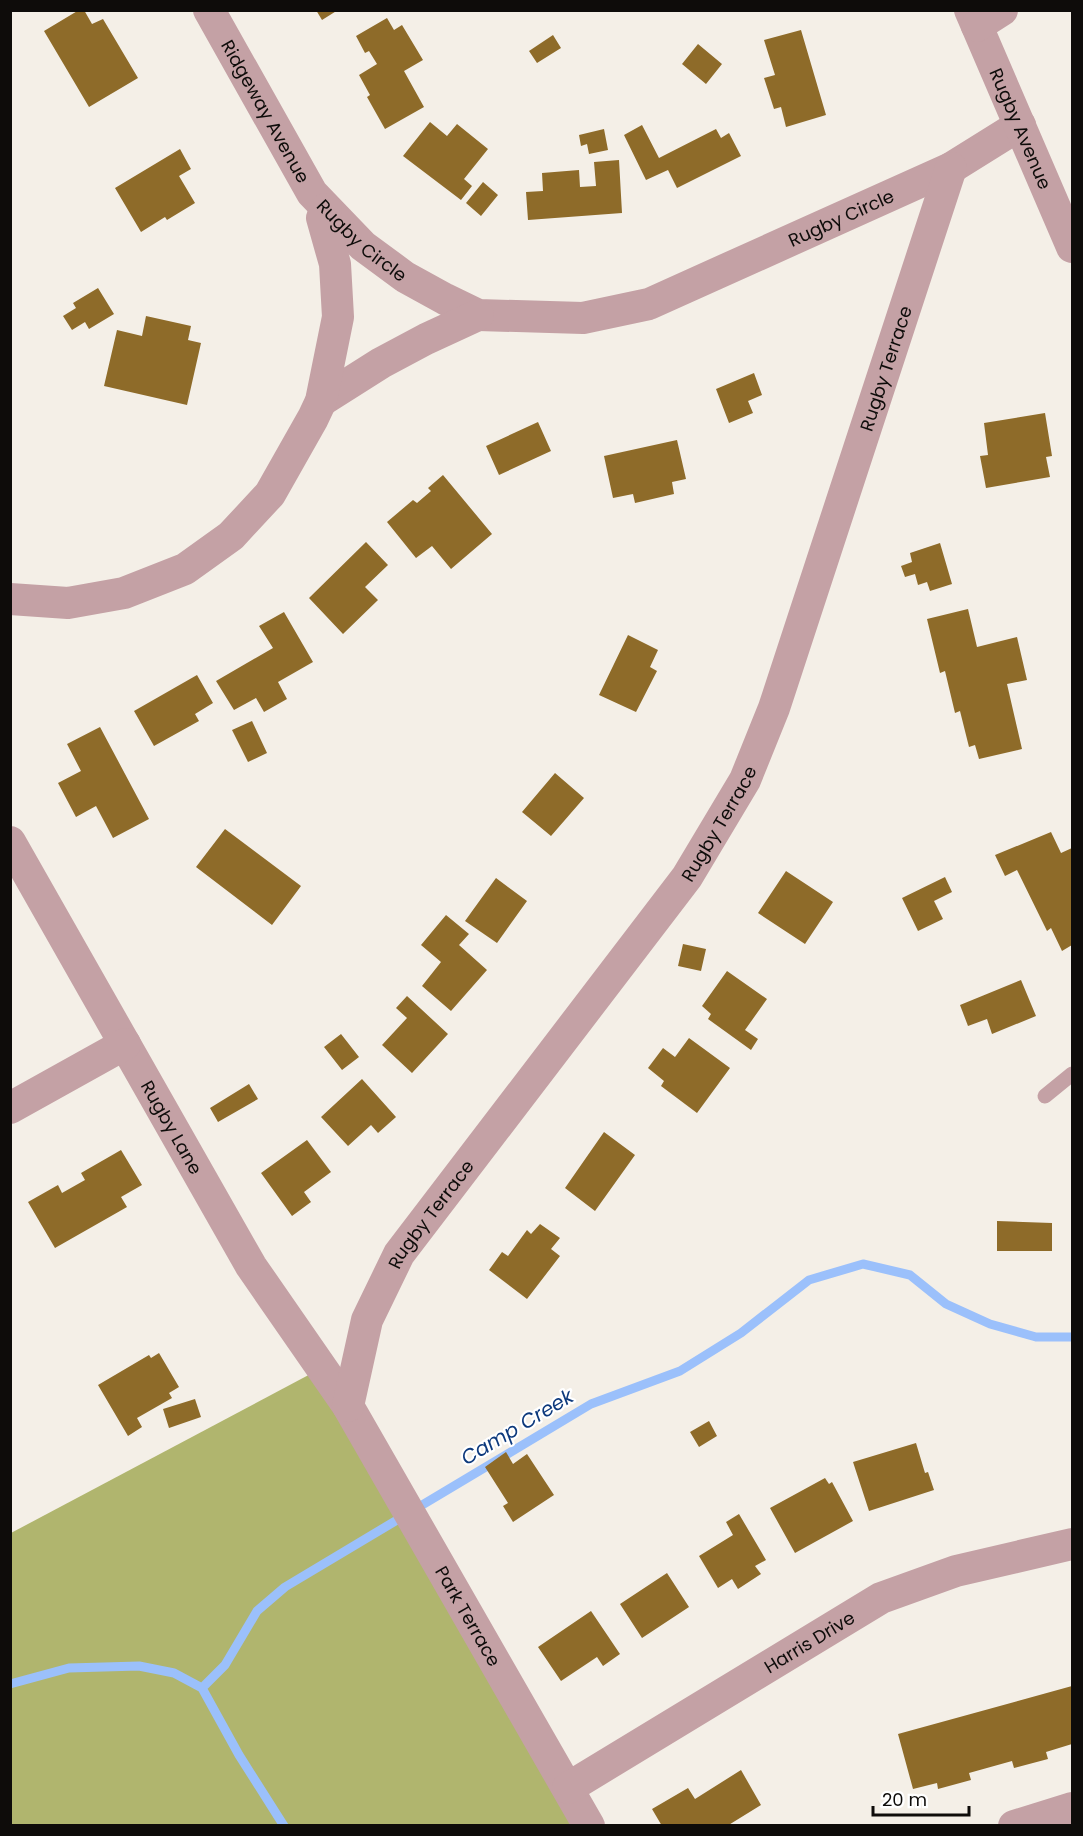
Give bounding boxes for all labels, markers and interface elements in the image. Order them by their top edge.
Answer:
street label: Ridgeway Avenue [216,35,316,187]
street label: Rugby Avenue [984,64,1058,193]
street label: Rugby Circle [784,183,898,252]
street label: Rugby Circle [312,193,412,287]
street label: Rugby Terrace [853,302,918,434]
street label: Rugby Terrace [675,762,762,886]
street label: Rugby Lane [135,1076,209,1179]
street label: Rugby Terrace [381,1154,479,1273]
water label: Camp Creek [455,1381,580,1472]
street label: Park Terrace [430,1561,507,1671]
street label: Harris Drive [759,1605,859,1679]
scale bar [873,1779,969,1817]
text: 20 m [882,1787,927,1812]

